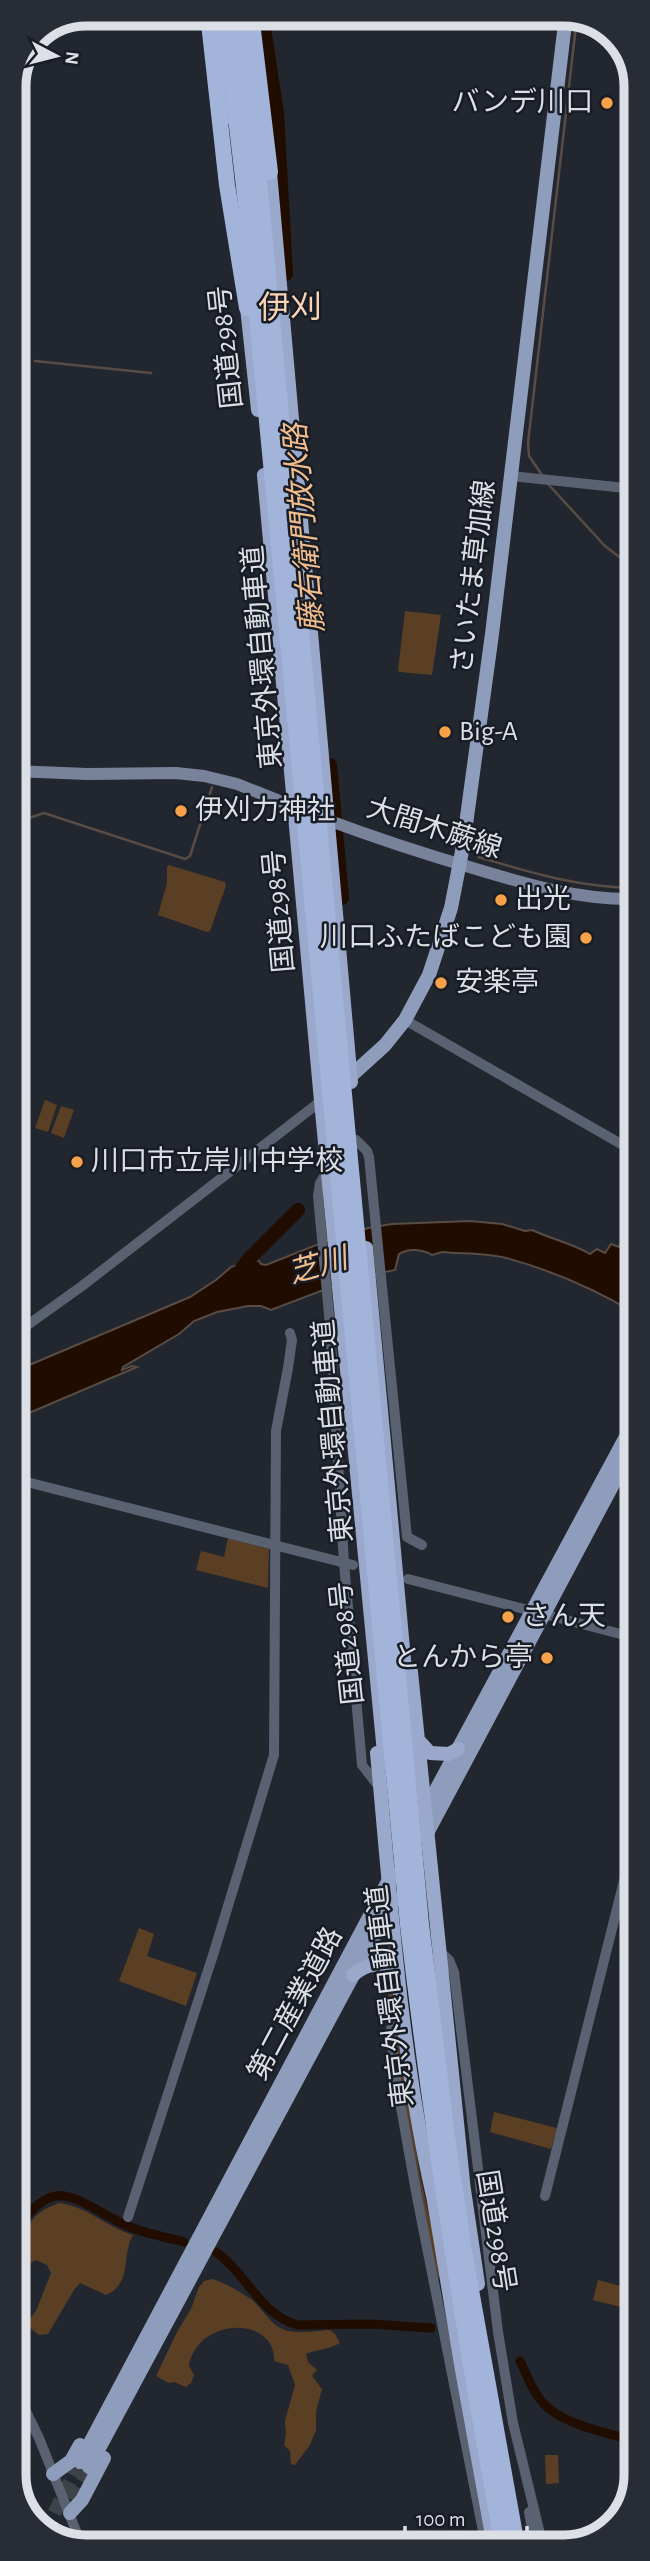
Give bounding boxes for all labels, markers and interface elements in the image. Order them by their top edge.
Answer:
north arrow [21,21,91,91]
text: N [61,50,82,66]
place label: バンデ川口 [452,87,593,117]
marker: バンデ川口 [599,95,615,111]
street label: 国道298号 [205,284,247,410]
district label: 伊刈 [258,291,322,324]
water label: 藤右衛門放水路 [279,419,329,634]
street label: さいたま草加線 [446,478,500,676]
street label: 東京外環自動車道 [237,544,287,770]
place label: Big-A [459,718,518,746]
marker: Big-A [437,724,453,740]
street label: 大間木蕨線 [363,792,506,864]
place label: 伊刈力神社 [195,795,335,825]
marker: 伊刈力神社 [173,803,189,819]
street label: 国道298号 [259,848,299,974]
place label: 出光 [515,884,571,914]
marker: 出光 [493,892,509,908]
place label: 川口ふたばこども園 [320,922,572,952]
marker: 川口ふたばこども園 [578,930,594,946]
place label: 安楽亭 [455,967,539,997]
marker: 安楽亭 [433,975,449,991]
place label: 川口市立岸川中学校 [91,1146,343,1176]
marker: 川口市立岸川中学校 [69,1154,85,1170]
water label: 芝川 [284,1241,354,1289]
street label: 東京外環自動車道 [308,1318,358,1544]
street label: 国道298号 [326,1580,368,1706]
place label: さん天 [522,1602,606,1631]
marker: さん天 [500,1609,516,1625]
place label: とんから亭 [393,1642,533,1672]
marker: とんから亭 [539,1650,555,1666]
street label: 東京外環自動車道 [361,1883,419,2109]
street label: 第二産業道路 [242,1922,348,2085]
street label: 国道298号 [472,2168,520,2294]
scale bar [405,2494,528,2538]
text: 100 m [416,2509,466,2530]

